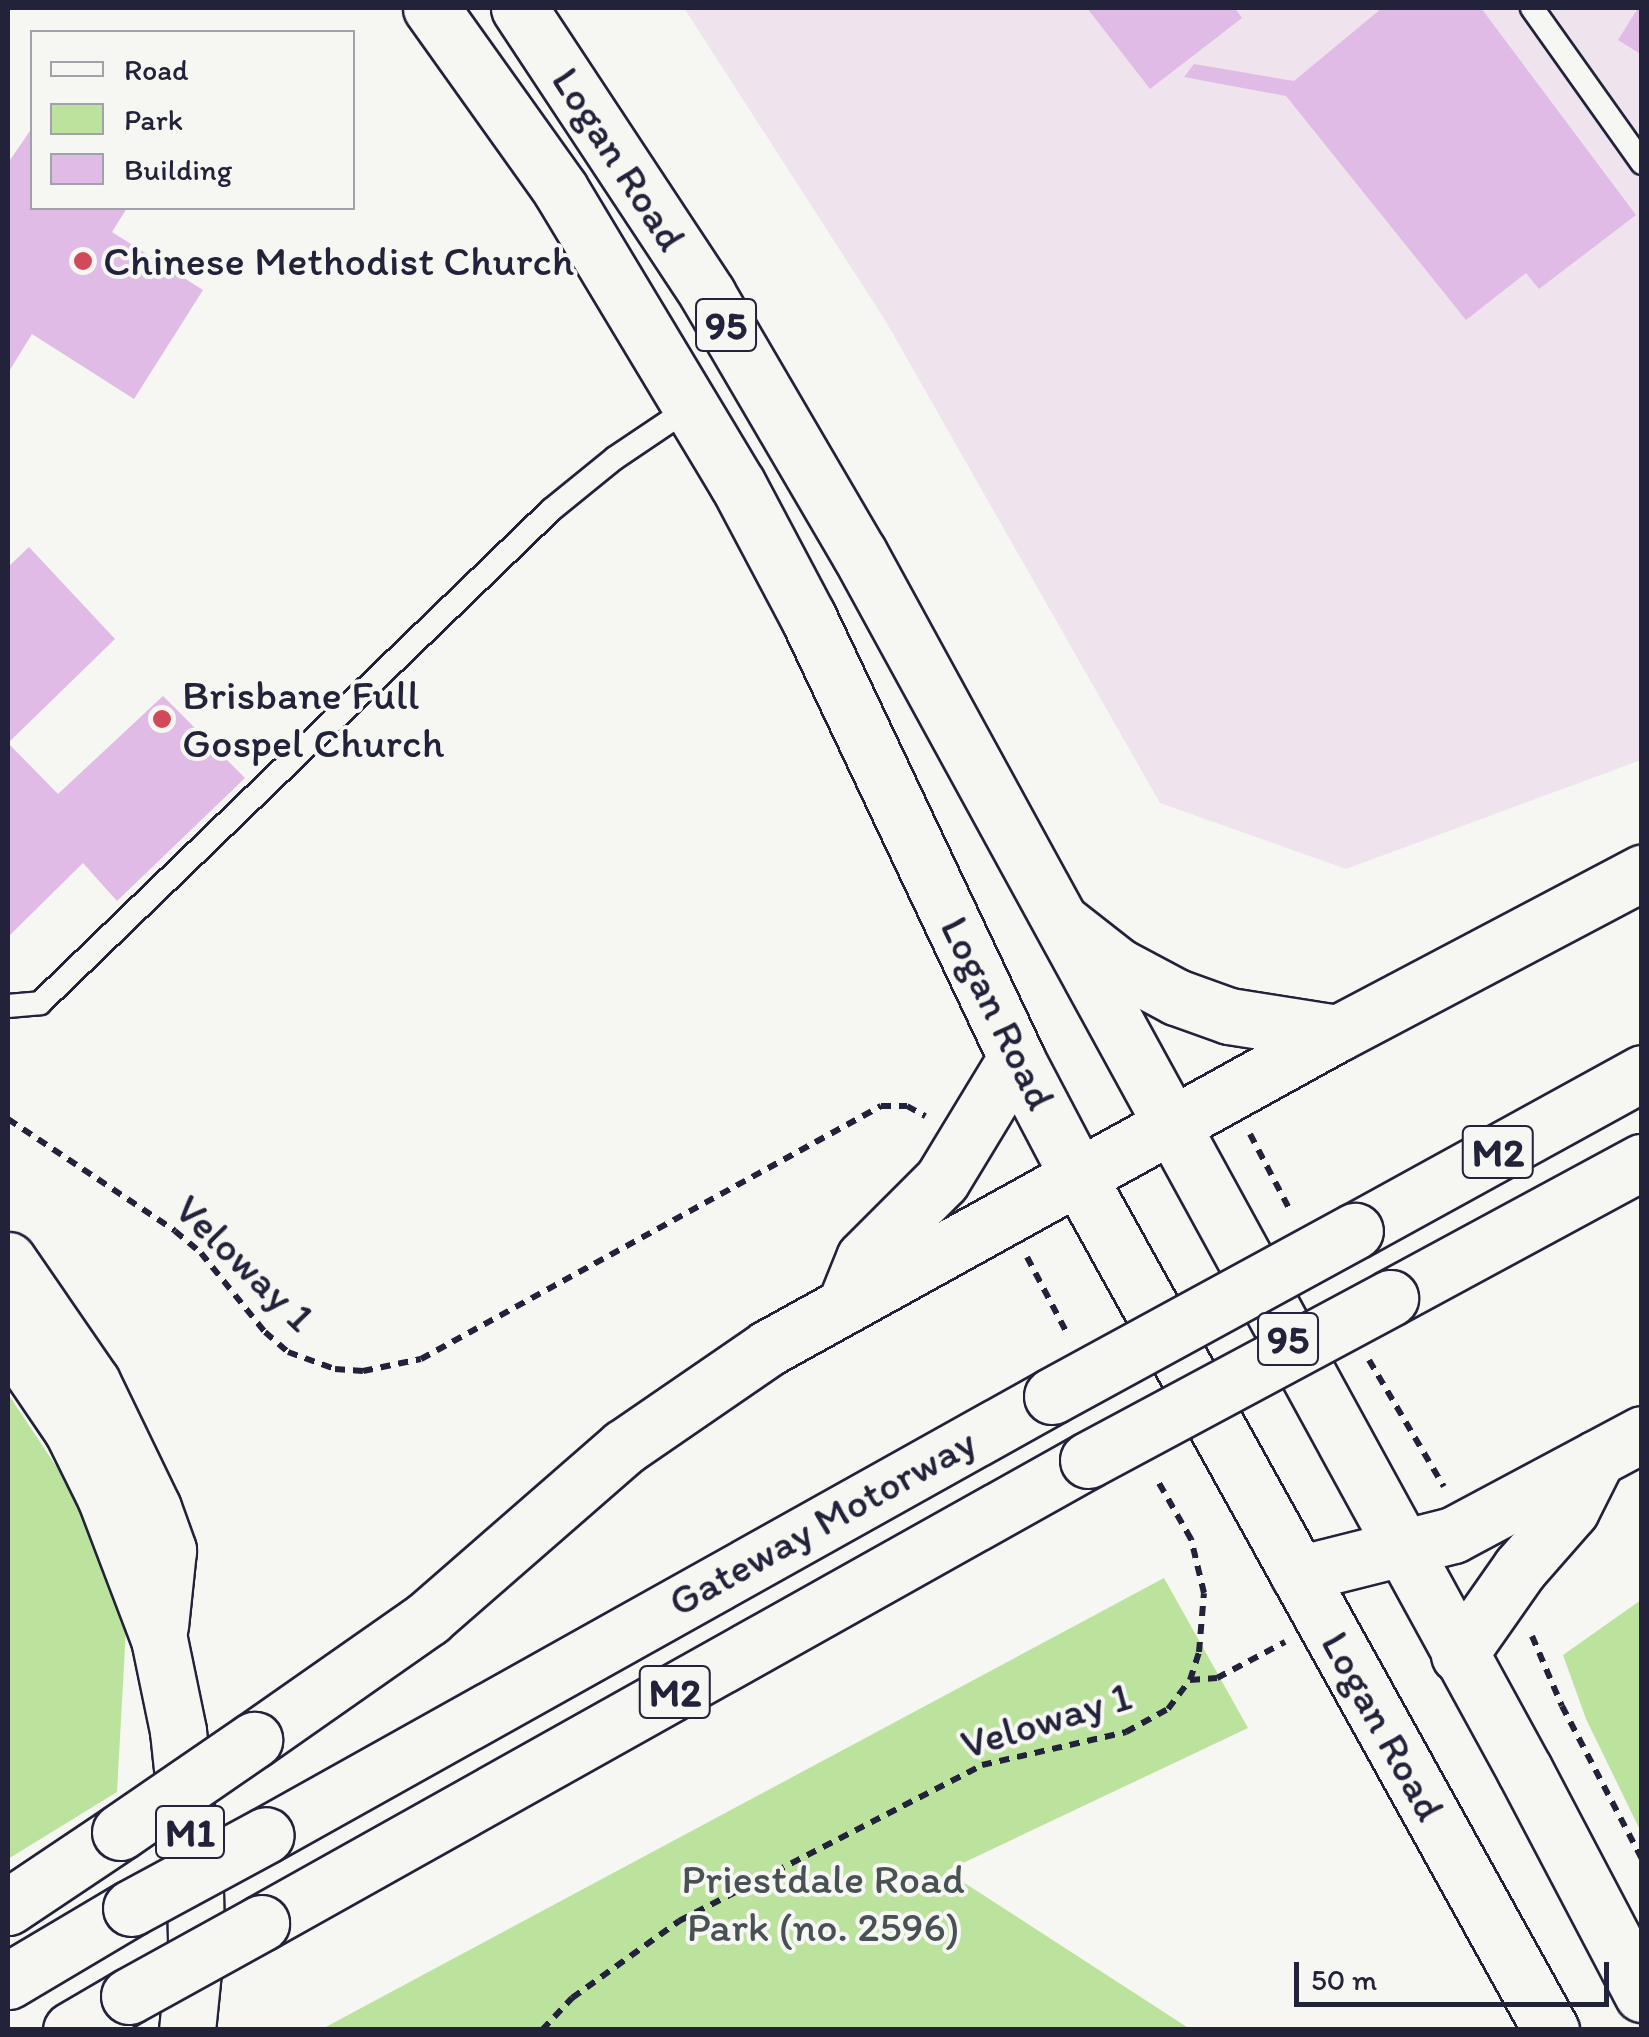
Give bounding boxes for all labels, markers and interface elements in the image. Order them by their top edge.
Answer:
legend [30,30,355,210]
text: Road [124,51,189,88]
street label: Logan Road [541,58,697,260]
text: Park [124,101,183,138]
text: Building [124,151,232,188]
place label: Chinese Methodist Church [103,236,574,286]
marker: Chinese Methodist Church [72,250,94,272]
road number: 95 [694,290,758,360]
place label: Brisbane Full Gospel Church [182,670,444,768]
marker: Brisbane Full Gospel Church [151,708,173,730]
street label: Logan Road [930,909,1066,1117]
road number: M2 [1460,1117,1536,1187]
street label: Veloway 1 [164,1184,326,1342]
road number: 95 [1256,1304,1320,1374]
street label: Gateway Motorway [660,1417,984,1627]
street label: Logan Road [1311,1623,1455,1829]
road number: M2 [638,1657,712,1727]
street label: Veloway 1 [955,1670,1137,1770]
road number: M1 [155,1797,225,1867]
park label: Priestdale Road Park (no. 2596) [682,1854,964,1952]
scale bar [1299,1942,1614,2004]
text: 50 m [1311,1961,1377,1998]

